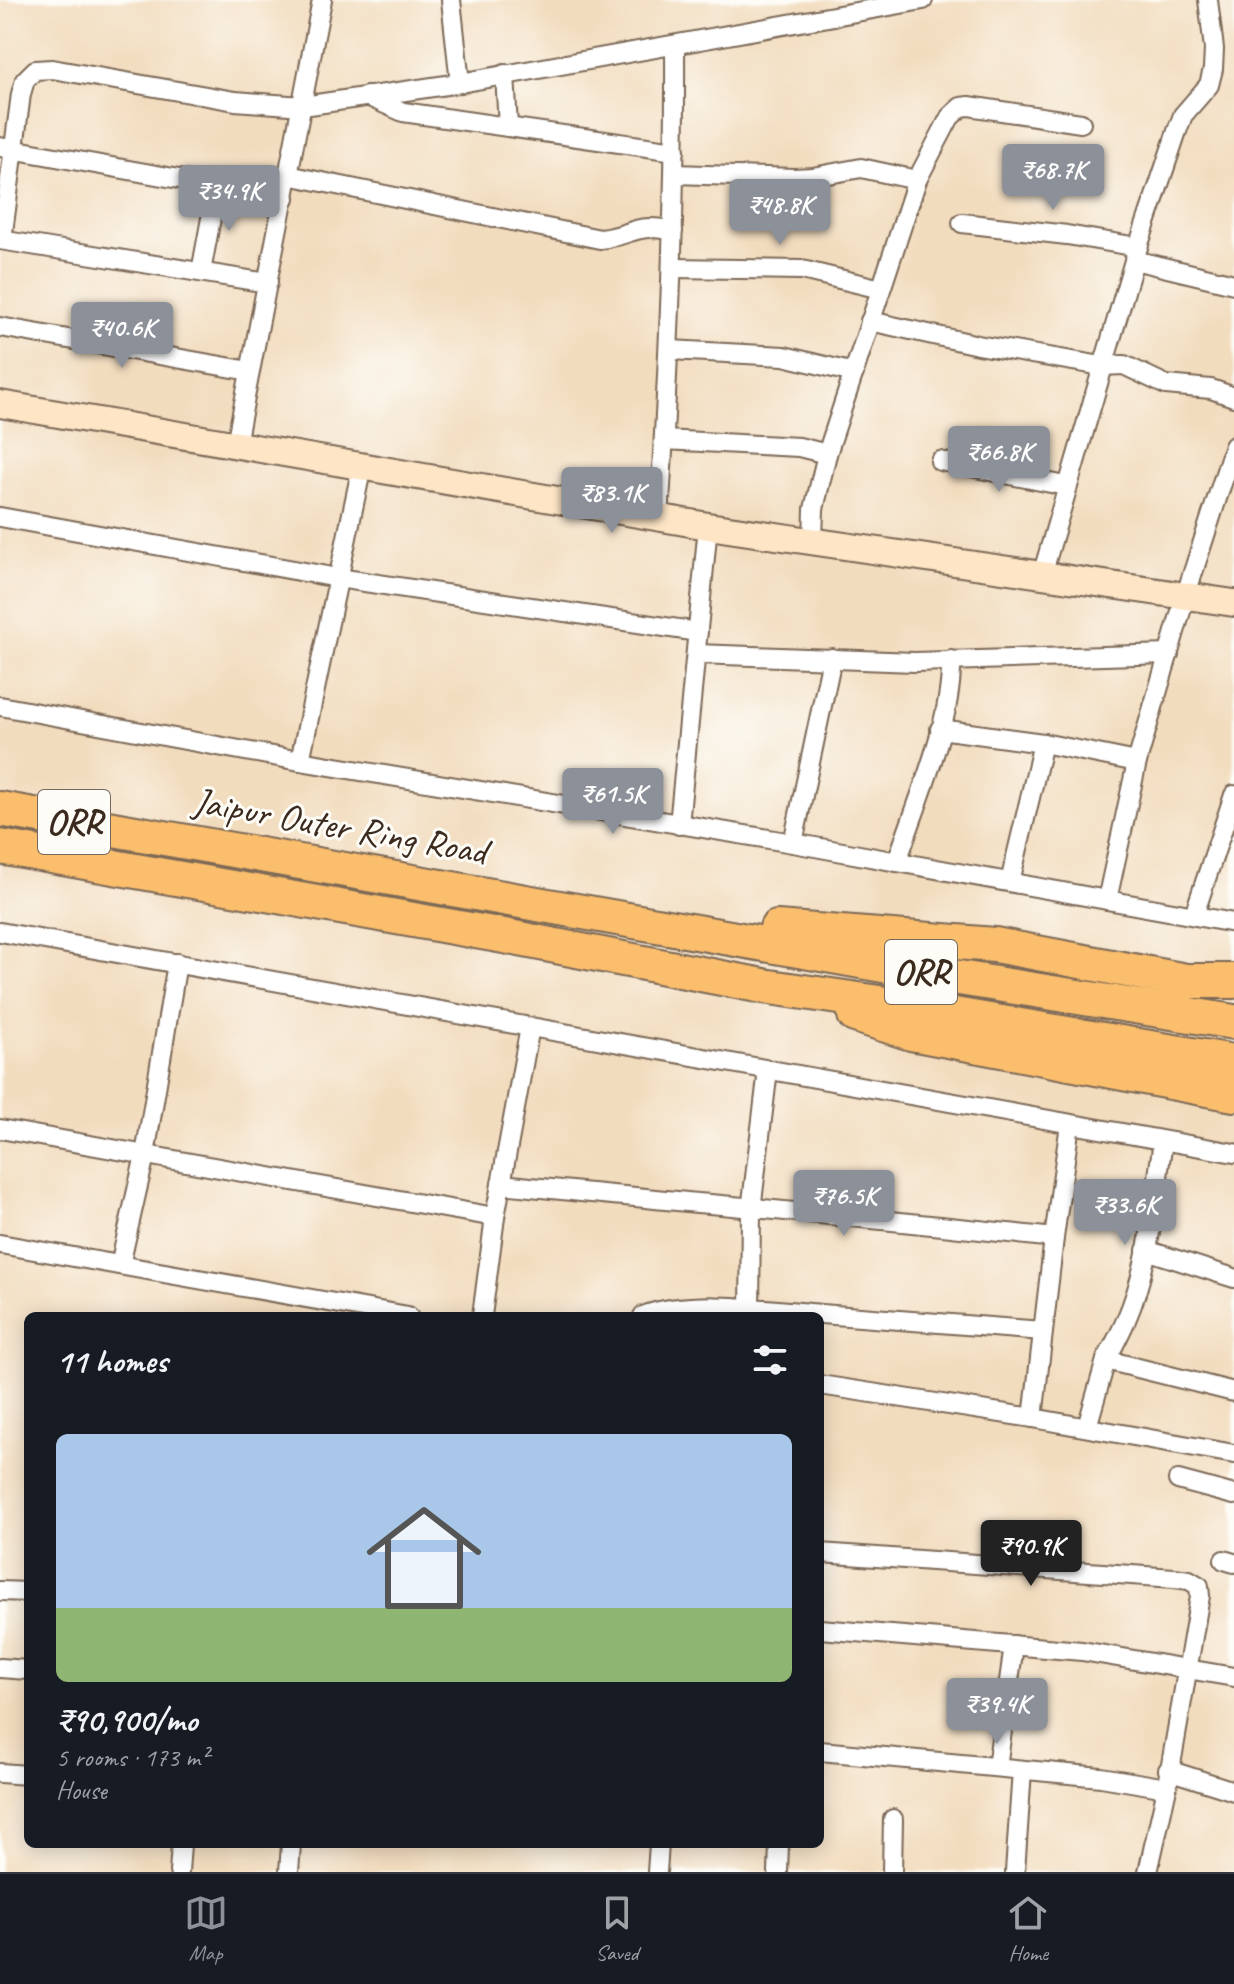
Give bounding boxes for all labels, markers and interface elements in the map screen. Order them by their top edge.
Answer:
pin: ₹68.7K [988,144,1118,212]
text: ₹68.7K [1020,153,1086,186]
pin: ₹34.9K [164,165,294,233]
text: ₹34.9K [197,174,261,207]
pin: ₹48.8K [715,179,845,247]
text: ₹48.8K [747,188,813,221]
pin: ₹40.6K [57,302,187,370]
text: ₹40.6K [89,311,155,344]
pin: ₹66.8K [934,426,1064,494]
text: ₹66.8K [966,435,1032,468]
pin: ₹83.1K [547,467,677,535]
text: ₹83.1K [579,476,645,509]
pin: ₹61.5K [548,768,678,836]
street label: Jaipur Outer Ring Road [188,777,496,876]
text: ₹61.5K [580,777,646,810]
road number: ORR [38,790,110,854]
road number: ORR [885,940,957,1004]
pin: ₹76.5K [779,1170,909,1238]
text: ₹76.5K [811,1179,877,1212]
pin: ₹33.6K [1060,1179,1190,1247]
text: ₹33.6K [1092,1188,1158,1221]
icon: filters [748,1338,792,1382]
text: 11 homes [56,1339,167,1382]
icon: home [352,1486,496,1630]
pin: ₹90.9K [966,1520,1096,1588]
text: ₹90.9K [999,1529,1063,1562]
pin: ₹39.4K [932,1678,1062,1746]
text: ₹39.4K [965,1687,1029,1720]
text: ₹90,900/mo [56,1698,197,1741]
text: 5 rooms · 173 m² [56,1741,208,1774]
text: House [56,1774,107,1807]
tab: Map [184,1891,228,1967]
tab: Saved [595,1891,639,1967]
tab: Home [1006,1891,1050,1967]

